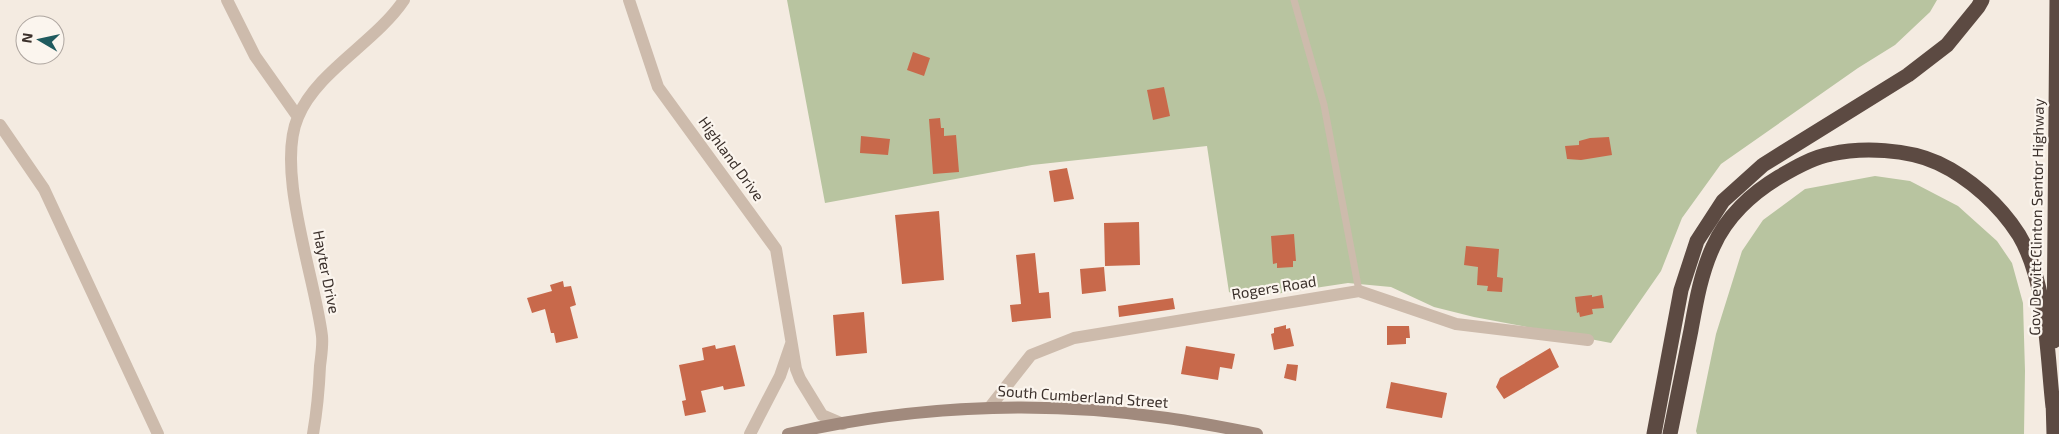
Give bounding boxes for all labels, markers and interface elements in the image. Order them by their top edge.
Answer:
north arrow [15,15,65,65]
text: N [17,32,36,44]
street label: Gov Dewitt Clinton Sentor Highway [2025,98,2047,336]
street label: Highland Drive [695,113,768,204]
street label: Hayter Drive [310,229,344,315]
street label: Rogers Road [1230,271,1318,303]
street label: South Cumberland Street [997,381,1169,411]

